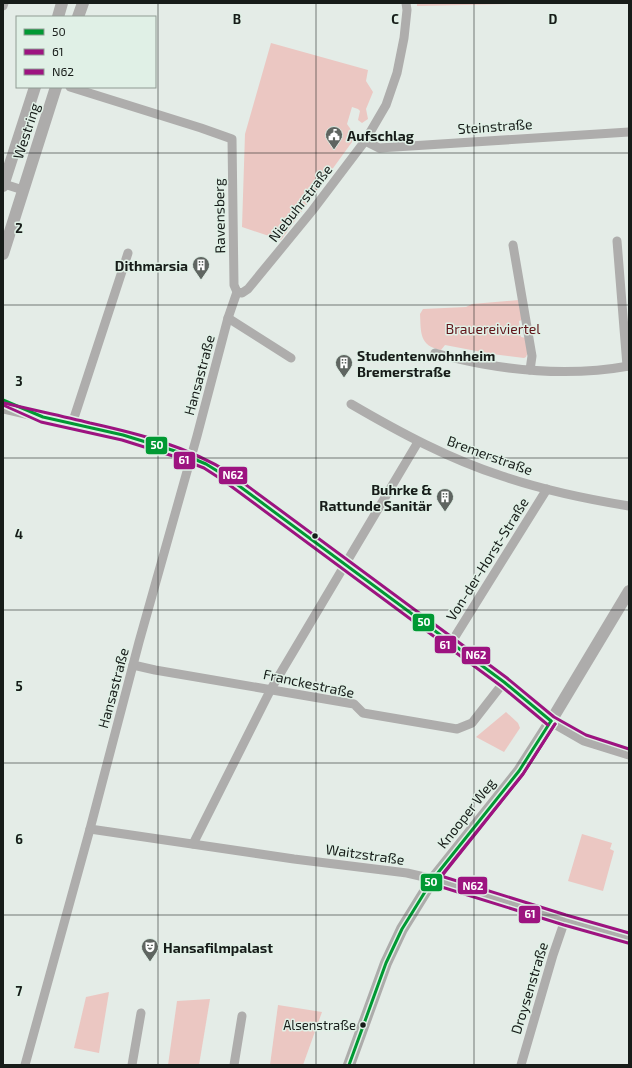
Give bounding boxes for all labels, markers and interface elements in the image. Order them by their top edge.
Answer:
text: B [233,11,241,27]
text: C [391,11,399,27]
text: D [549,11,558,27]
legend [16,16,156,88]
text: 50 [52,24,66,38]
text: 61 [52,44,64,58]
text: N62 [52,64,74,78]
street label: Westring [9,101,43,161]
street label: Steinstraße [457,115,533,137]
public building icon: Aufschlag [324,125,344,150]
place label: Aufschlag [347,127,414,144]
street label: Niebuhrstraße [265,161,335,245]
street label: Ravensberg [210,178,228,254]
text: 2 [15,220,23,236]
building icon: Dithmarsia [191,255,211,280]
place label: Dithmarsia [115,257,188,274]
park label: Brauereiviertel [446,320,541,337]
street label: Hansastraße [180,333,218,417]
place label: Studentenwohnheim Bremerstraße [357,347,495,380]
building icon: Studentenwohnheim Bremerstraße [334,353,354,378]
text: 3 [15,373,23,389]
street label: Bremerstraße [445,432,535,478]
line badge: 50 [145,436,168,455]
text: 50 [150,438,164,451]
line badge: 61 [173,451,196,470]
text: 61 [178,453,190,466]
line badge: N62 [218,466,248,485]
text: N62 [223,468,243,481]
place label: Buhrke & Rattunde Sanitär [319,481,432,514]
building icon: Buhrke & Rattunde Sanitär [435,487,455,512]
street label: Von-der-Horst-Straße [442,494,532,624]
text: 4 [15,526,23,542]
unlabelled marker [310,531,320,541]
line badge: 50 [412,613,435,632]
text: 50 [417,615,431,628]
line badge: 61 [434,635,457,654]
text: 61 [439,638,451,651]
street label: Hansastraße [94,646,132,730]
line badge: N62 [461,646,491,665]
text: N62 [466,648,486,661]
street label: Franckestraße [262,665,356,701]
text: 5 [15,678,23,694]
street label: Knooper Weg [433,774,499,852]
text: 6 [15,831,23,847]
street label: Waitzstraße [324,840,406,868]
line badge: 50 [420,873,443,892]
text: 50 [424,875,438,888]
line badge: N62 [457,876,488,895]
text: N62 [463,879,483,892]
line badge: 61 [518,905,541,924]
text: 61 [524,907,536,920]
theatre icon: Hansafilmpalast [140,937,160,962]
place label: Hansafilmpalast [163,939,273,956]
street label: Droysenstraße [507,940,551,1036]
text: 7 [16,983,23,999]
place label: Alsenstraße [283,1017,356,1033]
marker: Alsenstraße [358,1020,368,1030]

